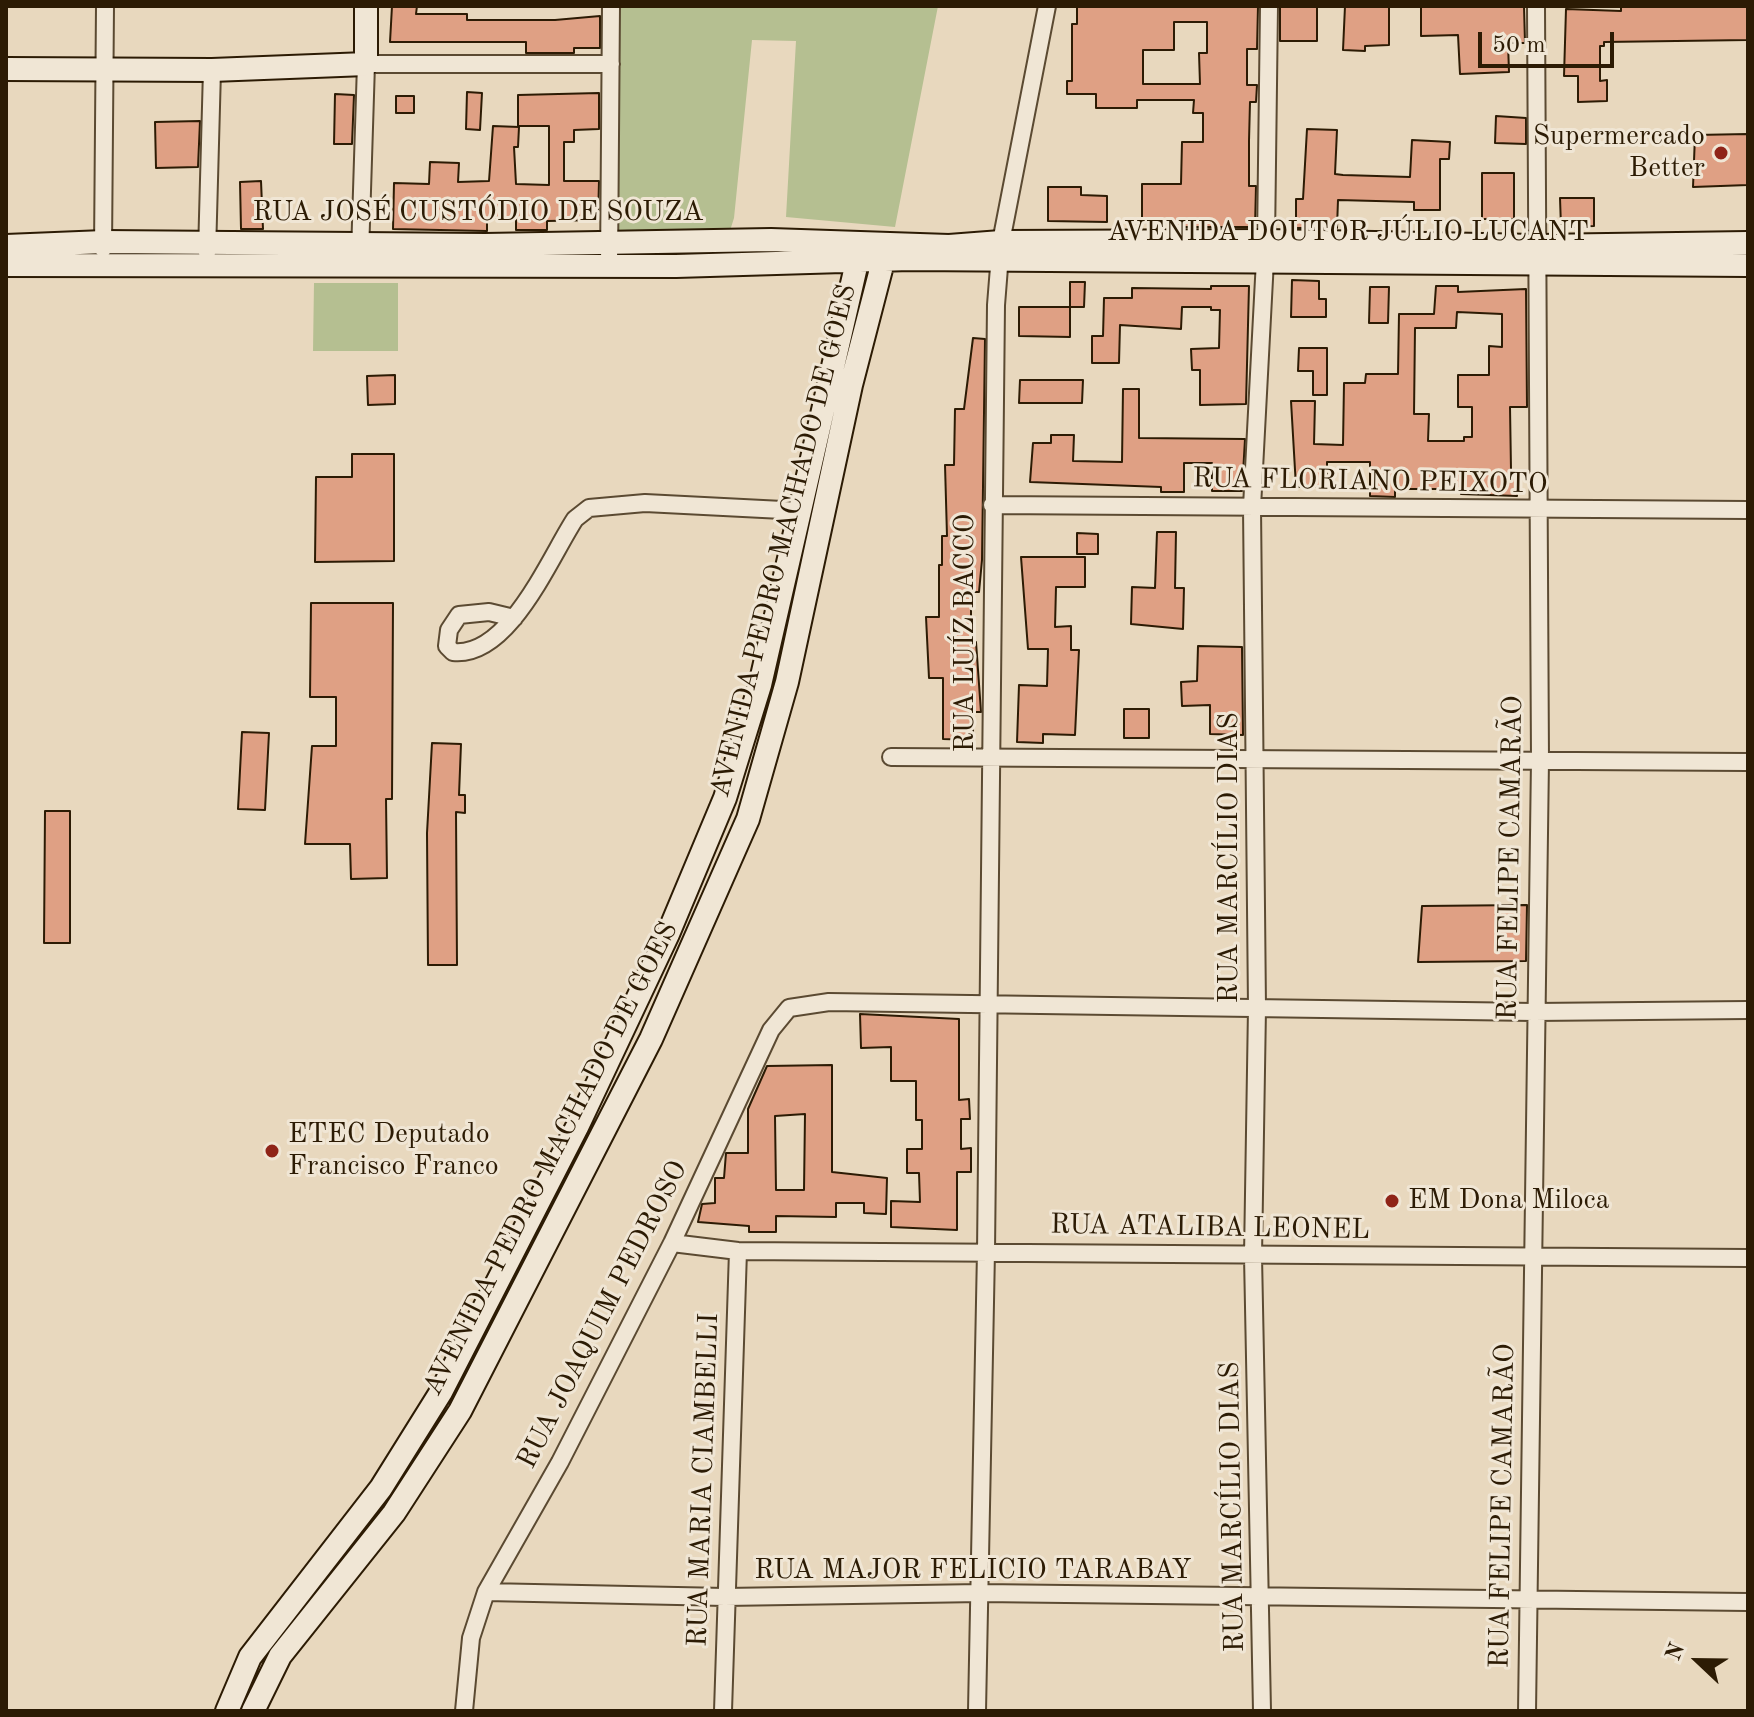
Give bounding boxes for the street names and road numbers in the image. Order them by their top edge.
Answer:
street label: RUA JOSÉ CUSTÓDIO DE SOUZA [252,196,704,230]
street label: AVENIDA DOUTOR JÚLIO LUCANT [1107,216,1589,250]
street label: AVENIDA PEDRO MACHADO DE GOES [704,281,864,801]
street label: RUA FLORIANO PEIXOTO [1192,462,1548,502]
street label: RUA LUÍZ BACCO [949,514,983,752]
street label: RUA FELIPE CAMARÃO [1491,695,1531,1021]
street label: RUA MARCÍLIO DIAS [1213,713,1247,1003]
street label: AVENIDA PEDRO MACHADO DE GOES [416,916,686,1402]
street label: RUA JOAQUIM PEDROSO [511,1155,695,1475]
street label: RUA ATALIBA LEONEL [1050,1208,1370,1248]
street label: RUA MARIA CIAMBELLI [681,1312,727,1648]
street label: RUA FELIPE CAMARÃO [1483,1343,1523,1669]
street label: RUA MARCÍLIO DIAS [1214,1361,1252,1653]
street label: RUA MAJOR FELICIO TARABAY [754,1554,1192,1588]

